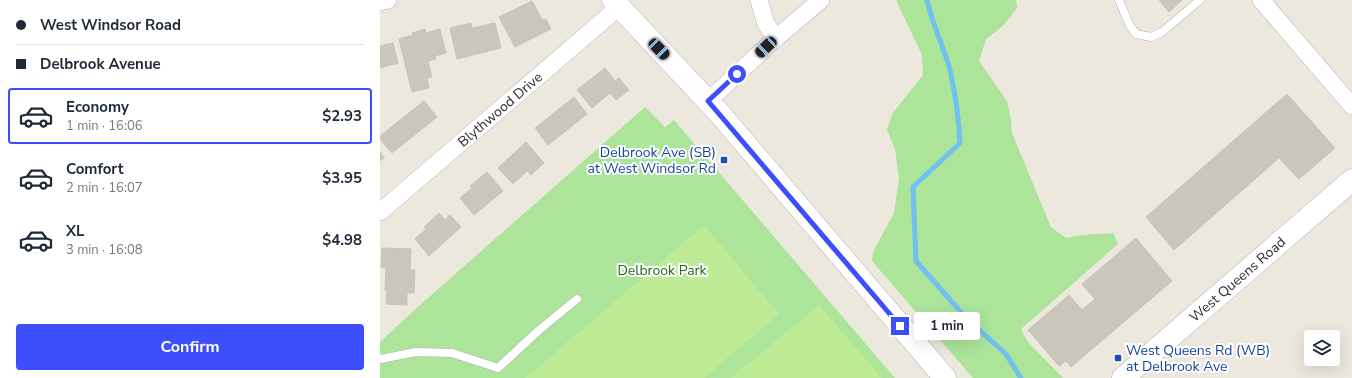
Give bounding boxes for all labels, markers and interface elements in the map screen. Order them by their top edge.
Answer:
text: West Windsor Road [40,15,181,35]
car [753,34,779,60]
car [646,36,672,62]
text: Delbrook Avenue [40,54,161,74]
route start [728,65,746,83]
street label: Blythwood Drive [454,68,547,151]
text: Economy [66,97,129,117]
icon: car [18,98,54,134]
text: $2.93 [322,106,362,126]
text: 1 min · 16:06 [66,117,142,135]
place label: Delbrook Ave (SB) at West Windsor Rd [588,143,716,178]
marker: Delbrook Ave (SB) at West Windsor Rd [719,155,729,165]
text: Comfort [66,159,123,179]
icon: car [18,160,54,196]
text: $3.95 [322,168,362,188]
text: 2 min · 16:07 [66,179,142,197]
text: XL [66,221,85,241]
icon: car [18,222,54,258]
text: $4.98 [322,230,362,250]
street label: West Queens Road [1185,233,1290,327]
text: 3 min · 16:08 [66,241,142,259]
park label: Delbrook Park [617,261,708,280]
callout: 1 min [914,312,980,340]
route end [891,317,909,335]
text: 1 min [930,317,964,335]
button: Confirm [16,324,364,370]
map controls [1304,330,1340,366]
button: layers [1304,330,1340,366]
place label: West Queens Rd (WB) at Delbrook Ave [1126,341,1270,376]
marker: West Queens Rd (WB) at Delbrook Ave [1113,353,1123,363]

